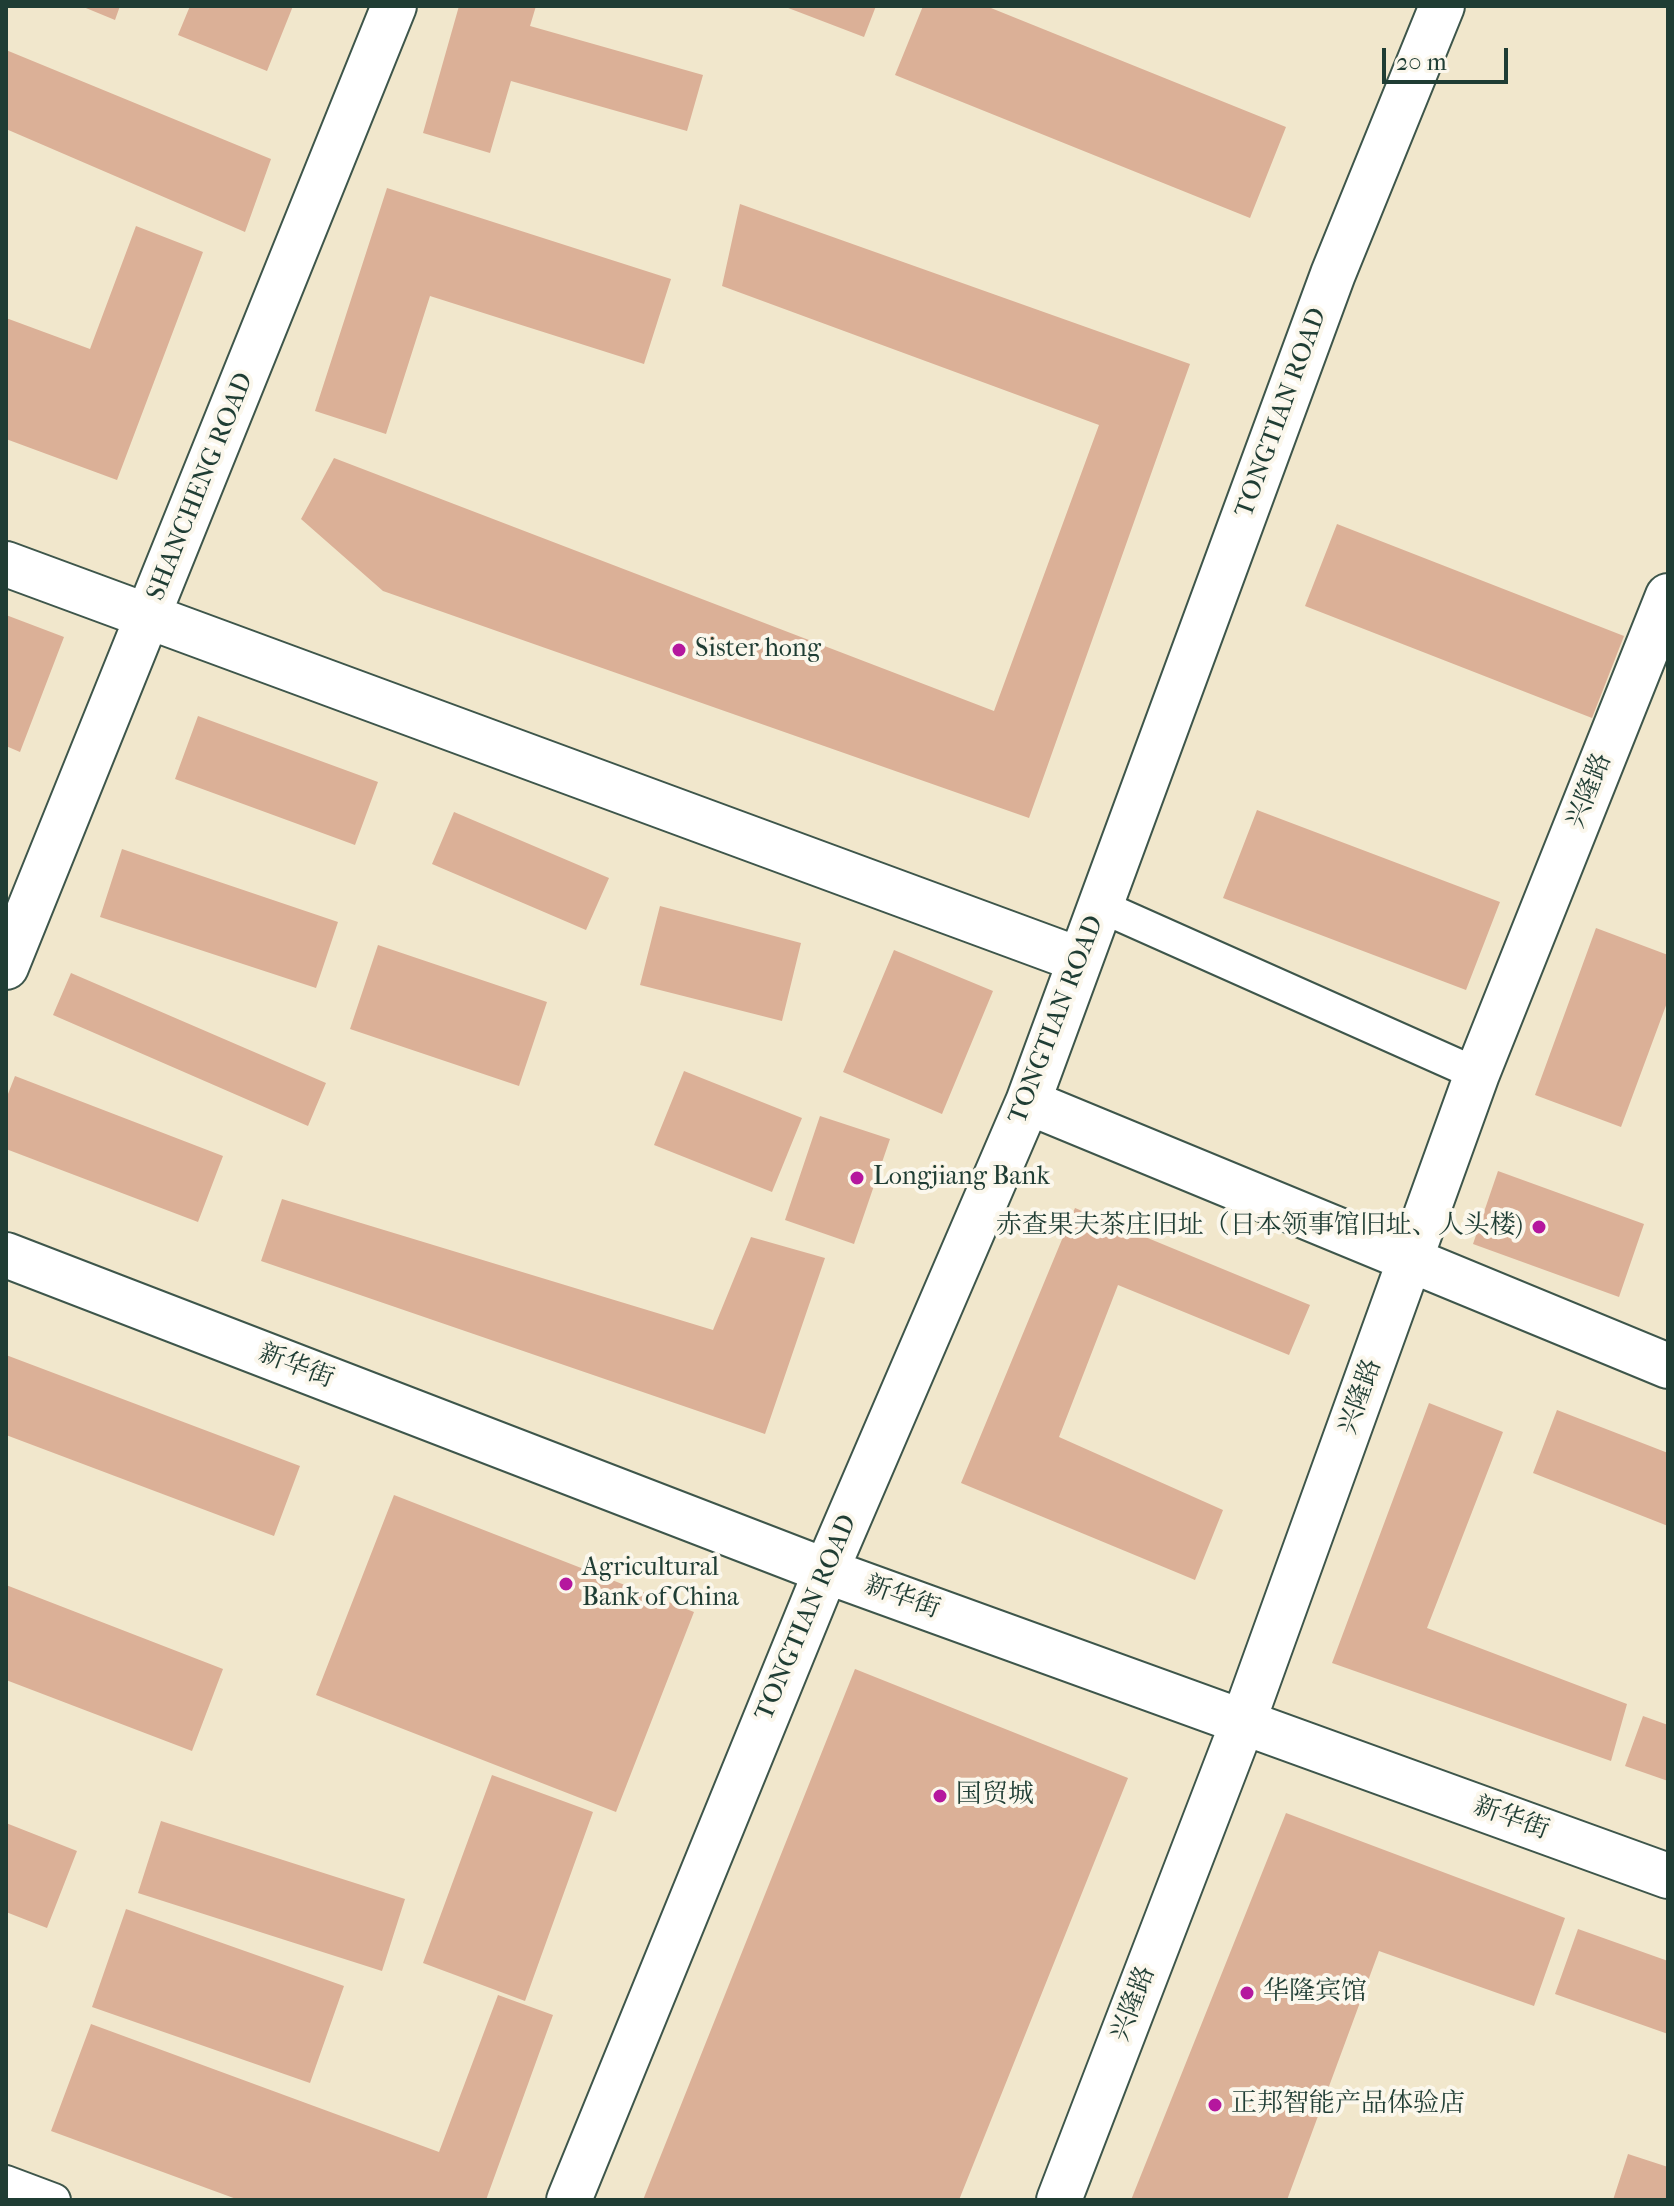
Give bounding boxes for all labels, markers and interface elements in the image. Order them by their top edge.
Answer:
scale bar [1386,32,1512,82]
text: 20 m [1396,48,1447,76]
street label: TONGTIAN ROAD [1230,304,1334,522]
street label: SHANCHENG ROAD [141,369,261,605]
place label: Sister hong [695,634,821,666]
marker: Sister hong [670,641,688,659]
street label: 兴隆路 [1561,749,1619,833]
street label: TONGTIAN ROAD [1003,912,1111,1128]
place label: Longjiang Bank [873,1162,1050,1194]
marker: Longjiang Bank [848,1169,866,1187]
place label: 赤查果夫茶庄旧址（日本领事馆旧址、人头楼) [996,1211,1523,1243]
marker: 赤查果夫茶庄旧址（日本领事馆旧址、人头楼) [1530,1218,1548,1236]
street label: 新华街 [254,1338,338,1396]
street label: 兴隆路 [1333,1355,1389,1439]
street label: TONGTIAN ROAD [750,1510,864,1726]
place label: Agricultural Bank of China [582,1553,739,1614]
street label: 新华街 [860,1570,944,1626]
marker: Agricultural Bank of China [557,1575,575,1593]
place label: 国贸城 [956,1780,1034,1812]
marker: 国贸城 [931,1787,949,1805]
street label: 新华街 [1469,1791,1553,1847]
street label: 兴隆路 [1105,1962,1163,2046]
place label: 华隆宾馆 [1263,1977,1367,2009]
marker: 华隆宾馆 [1238,1984,1256,2002]
place label: 正邦智能产品体验店 [1231,2089,1465,2121]
marker: 正邦智能产品体验店 [1206,2096,1224,2114]

